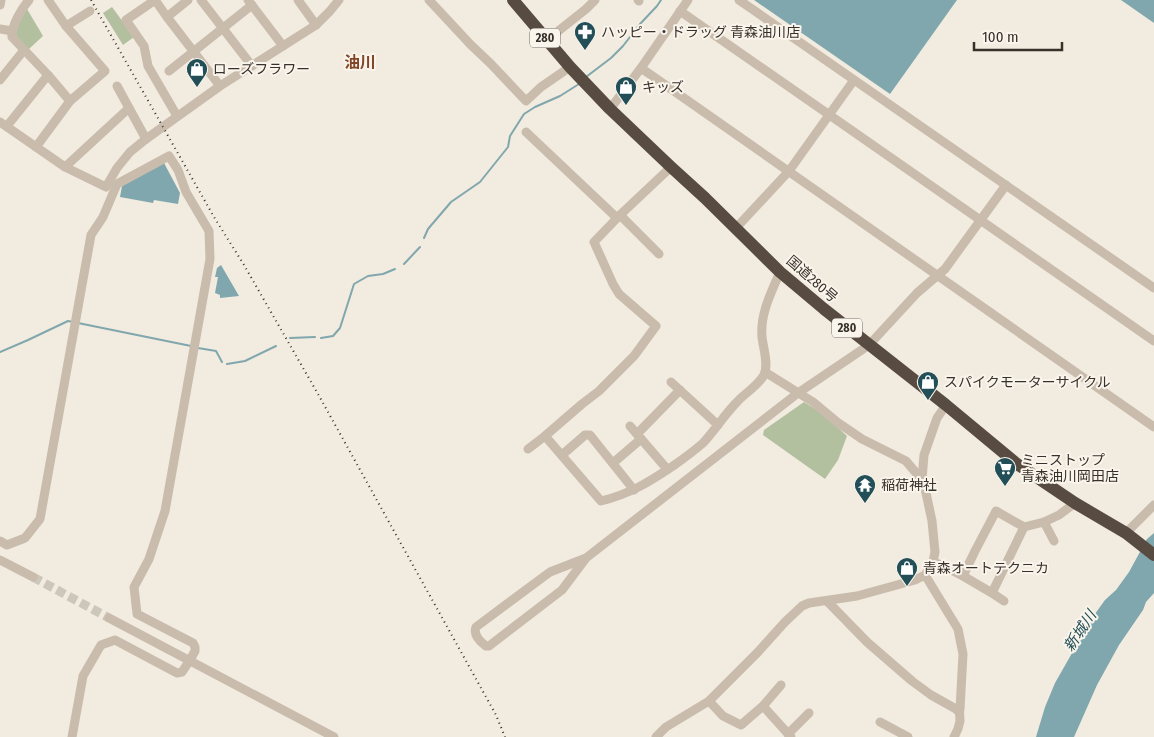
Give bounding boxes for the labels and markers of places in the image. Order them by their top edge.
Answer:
pharmacy icon: ハッピー・ドラッグ 青森油川店 [573,20,597,51]
place label: ハッピー・ドラッグ 青森油川店 [601,24,800,41]
shop icon: ローズフラワー [185,57,209,88]
place label: ローズフラワー [213,61,310,78]
shop icon: キッズ [614,75,638,106]
place label: キッズ [642,79,684,96]
shop icon: スパイクモーターサイクル [916,370,940,401]
place label: スパイクモーターサイクル [944,374,1111,391]
place label: ミニストップ 青森油川岡田店 [1021,452,1119,485]
supermarket icon: ミニストップ 青森油川岡田店 [993,456,1017,487]
temple icon: 稲荷神社 [853,473,877,504]
place label: 稲荷神社 [881,477,937,494]
shop icon: 青森オートテクニカ [895,556,919,587]
place label: 青森オートテクニカ [923,560,1049,577]

